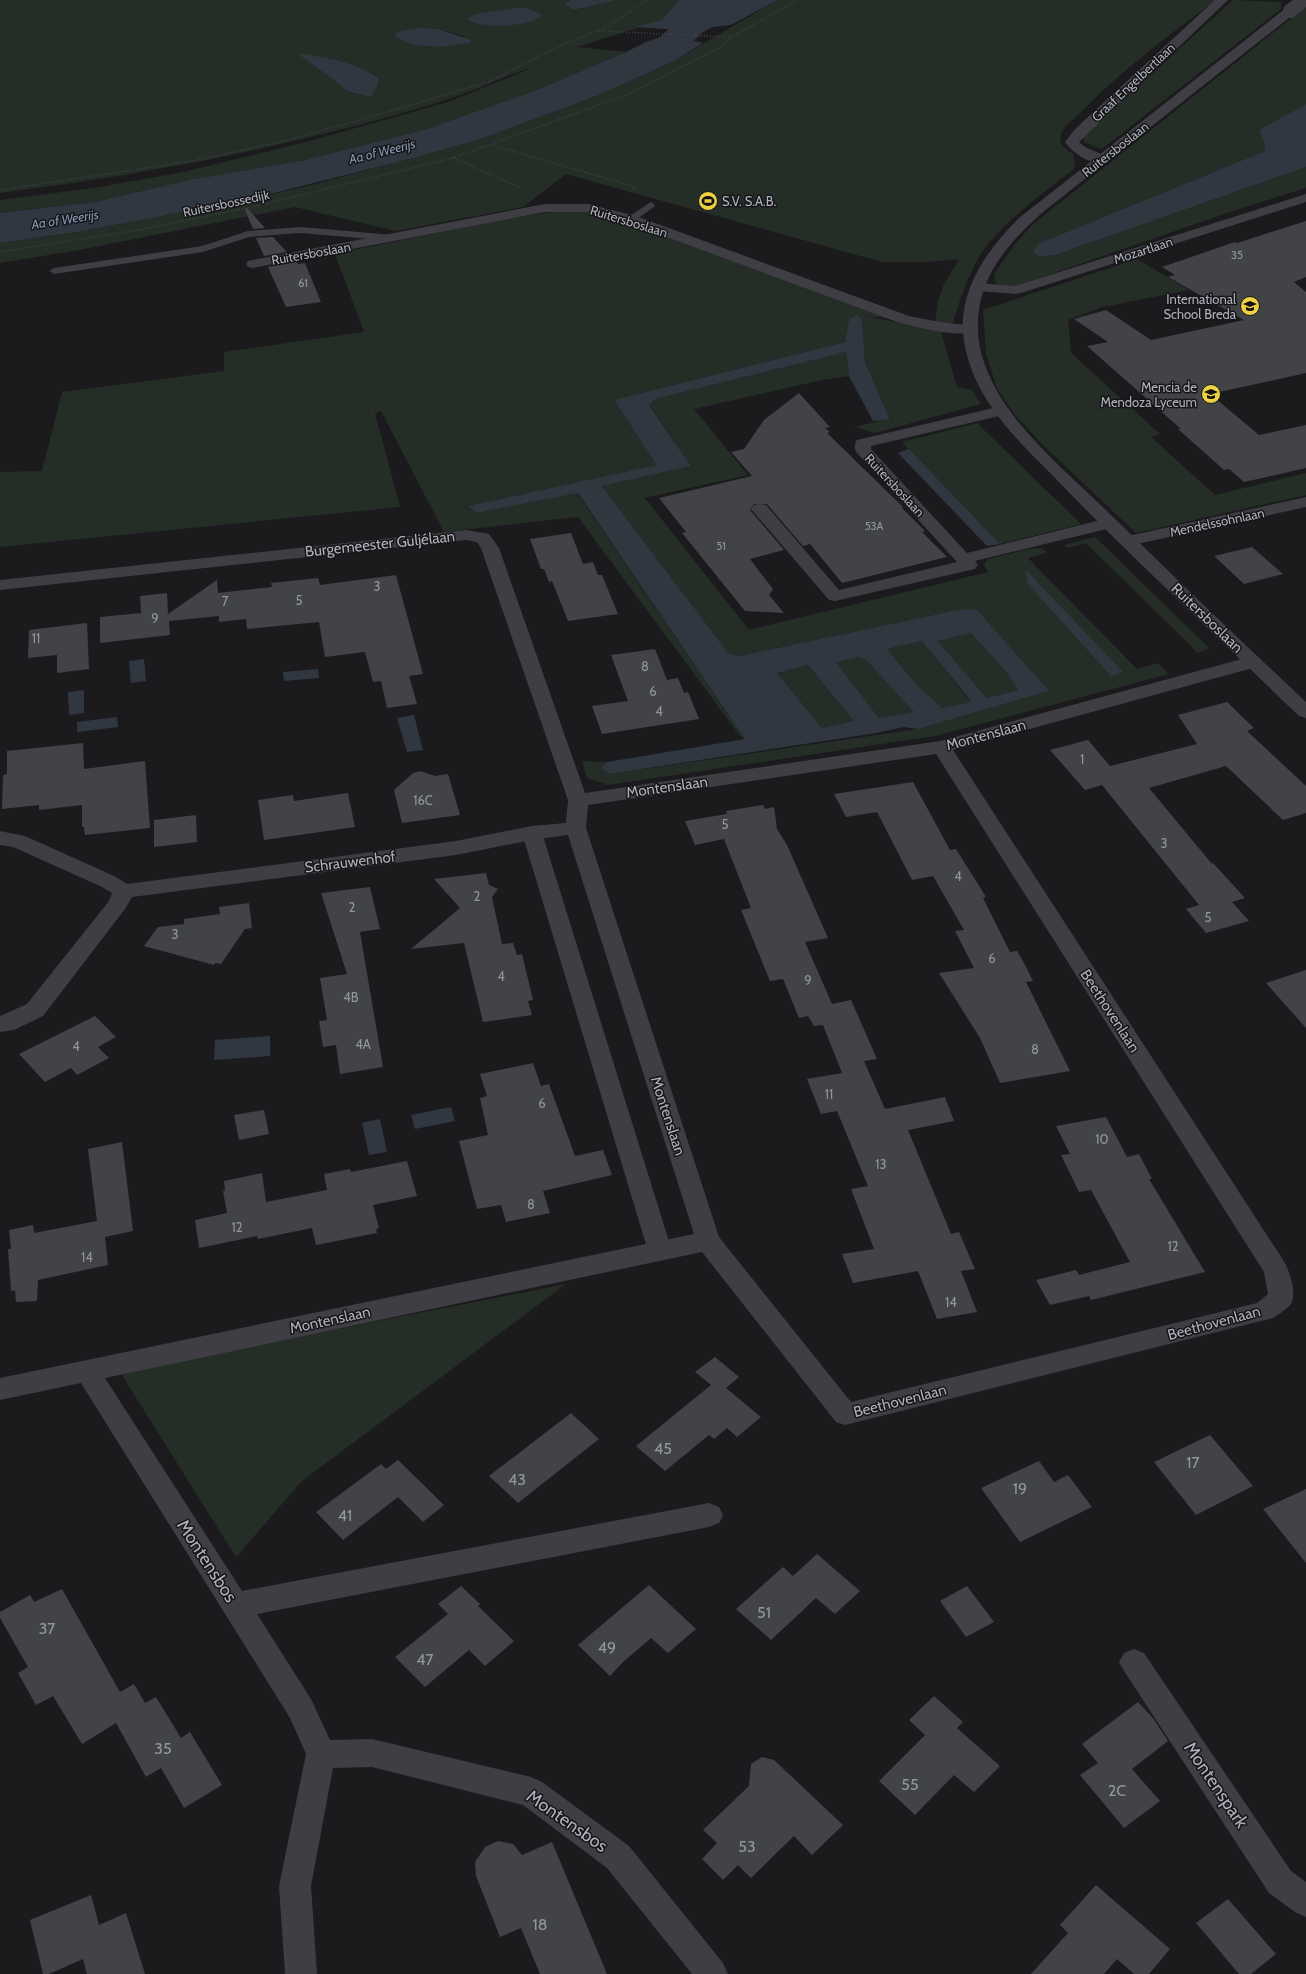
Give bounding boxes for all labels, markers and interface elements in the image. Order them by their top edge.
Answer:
street label: Graaf Engelbertlaan [1088,39,1178,125]
street label: Ruitersboslaan [1078,118,1152,180]
water label: Aa of Weerijs [346,135,417,168]
street label: Ruitersbossedijk [181,186,271,221]
sports icon: S.V. S.A.B. [697,190,719,212]
place label: S.V. S.A.B. [722,193,777,209]
street label: Ruitersboslaan [588,202,670,240]
water label: Aa of Weerijs [29,206,100,233]
street label: Mozartlaan [1111,233,1175,267]
street label: Ruitersboslaan [270,238,352,268]
house number: 35 [1231,248,1243,262]
house number: 61 [298,276,308,290]
place label: International School Breda [1163,291,1237,322]
school or university icon: International School Breda [1239,295,1261,317]
place label: Mencia de Mendoza Lyceum [1101,379,1197,410]
school or university icon: Mencia de Mendoza Lyceum [1200,383,1222,405]
street label: Ruitersboslaan [862,450,928,520]
street label: Mendelssohnlaan [1168,504,1266,540]
house number: 53A [865,519,884,533]
street label: Burgemeester Guljélaan [304,527,456,561]
house number: 51 [716,539,726,553]
house number: 3 [373,578,381,594]
street label: Ruitersboslaan [1167,579,1247,657]
house number: 5 [295,592,303,608]
house number: 7 [222,593,229,609]
house number: 9 [151,610,159,626]
house number: 11 [32,630,40,646]
house number: 8 [641,658,649,674]
house number: 6 [649,683,657,699]
house number: 4 [655,703,663,719]
street label: Montenslaan [944,716,1028,754]
house number: 1 [1080,751,1084,767]
street label: Montenslaan [625,772,709,802]
house number: 16C [413,792,433,808]
house number: 5 [721,816,729,832]
house number: 3 [1160,835,1168,851]
street label: Schrauwenhof [303,847,397,877]
house number: 4 [954,868,962,884]
house number: 2 [474,888,481,904]
house number: 2 [349,899,356,915]
house number: 5 [1204,909,1212,925]
house number: 3 [171,926,179,942]
house number: 6 [988,950,996,966]
street label: Beethovenlaan [1077,966,1143,1056]
house number: 4 [497,968,505,984]
house number: 9 [804,972,812,988]
house number: 4B [343,989,359,1005]
house number: 4A [355,1036,371,1052]
house number: 4 [72,1038,80,1054]
house number: 8 [1031,1041,1039,1057]
street label: Montenslaan [647,1074,689,1158]
house number: 11 [825,1086,833,1102]
house number: 6 [538,1095,546,1111]
house number: 10 [1095,1131,1109,1147]
house number: 13 [875,1156,887,1172]
house number: 8 [527,1196,535,1212]
house number: 12 [231,1219,243,1235]
house number: 12 [1167,1238,1179,1254]
house number: 14 [81,1249,93,1265]
house number: 14 [945,1294,957,1310]
street label: Beethovenlaan [1166,1302,1262,1344]
street label: Montenslaan [288,1303,372,1337]
street label: Beethovenlaan [852,1381,948,1421]
house number: 45 [654,1439,672,1458]
house number: 17 [1186,1453,1200,1472]
house number: 43 [508,1470,526,1489]
house number: 19 [1013,1479,1027,1498]
house number: 41 [338,1506,352,1525]
street label: Montensbos [172,1515,242,1607]
house number: 51 [757,1603,771,1622]
house number: 37 [39,1619,55,1638]
house number: 49 [598,1638,616,1657]
house number: 47 [416,1650,434,1669]
street label: Montenspark [1179,1738,1253,1833]
house number: 35 [154,1739,172,1758]
house number: 55 [901,1775,919,1794]
house number: 2C [1108,1781,1126,1800]
street label: Montensbos [522,1785,612,1857]
house number: 53 [738,1837,756,1856]
house number: 18 [533,1915,547,1934]

